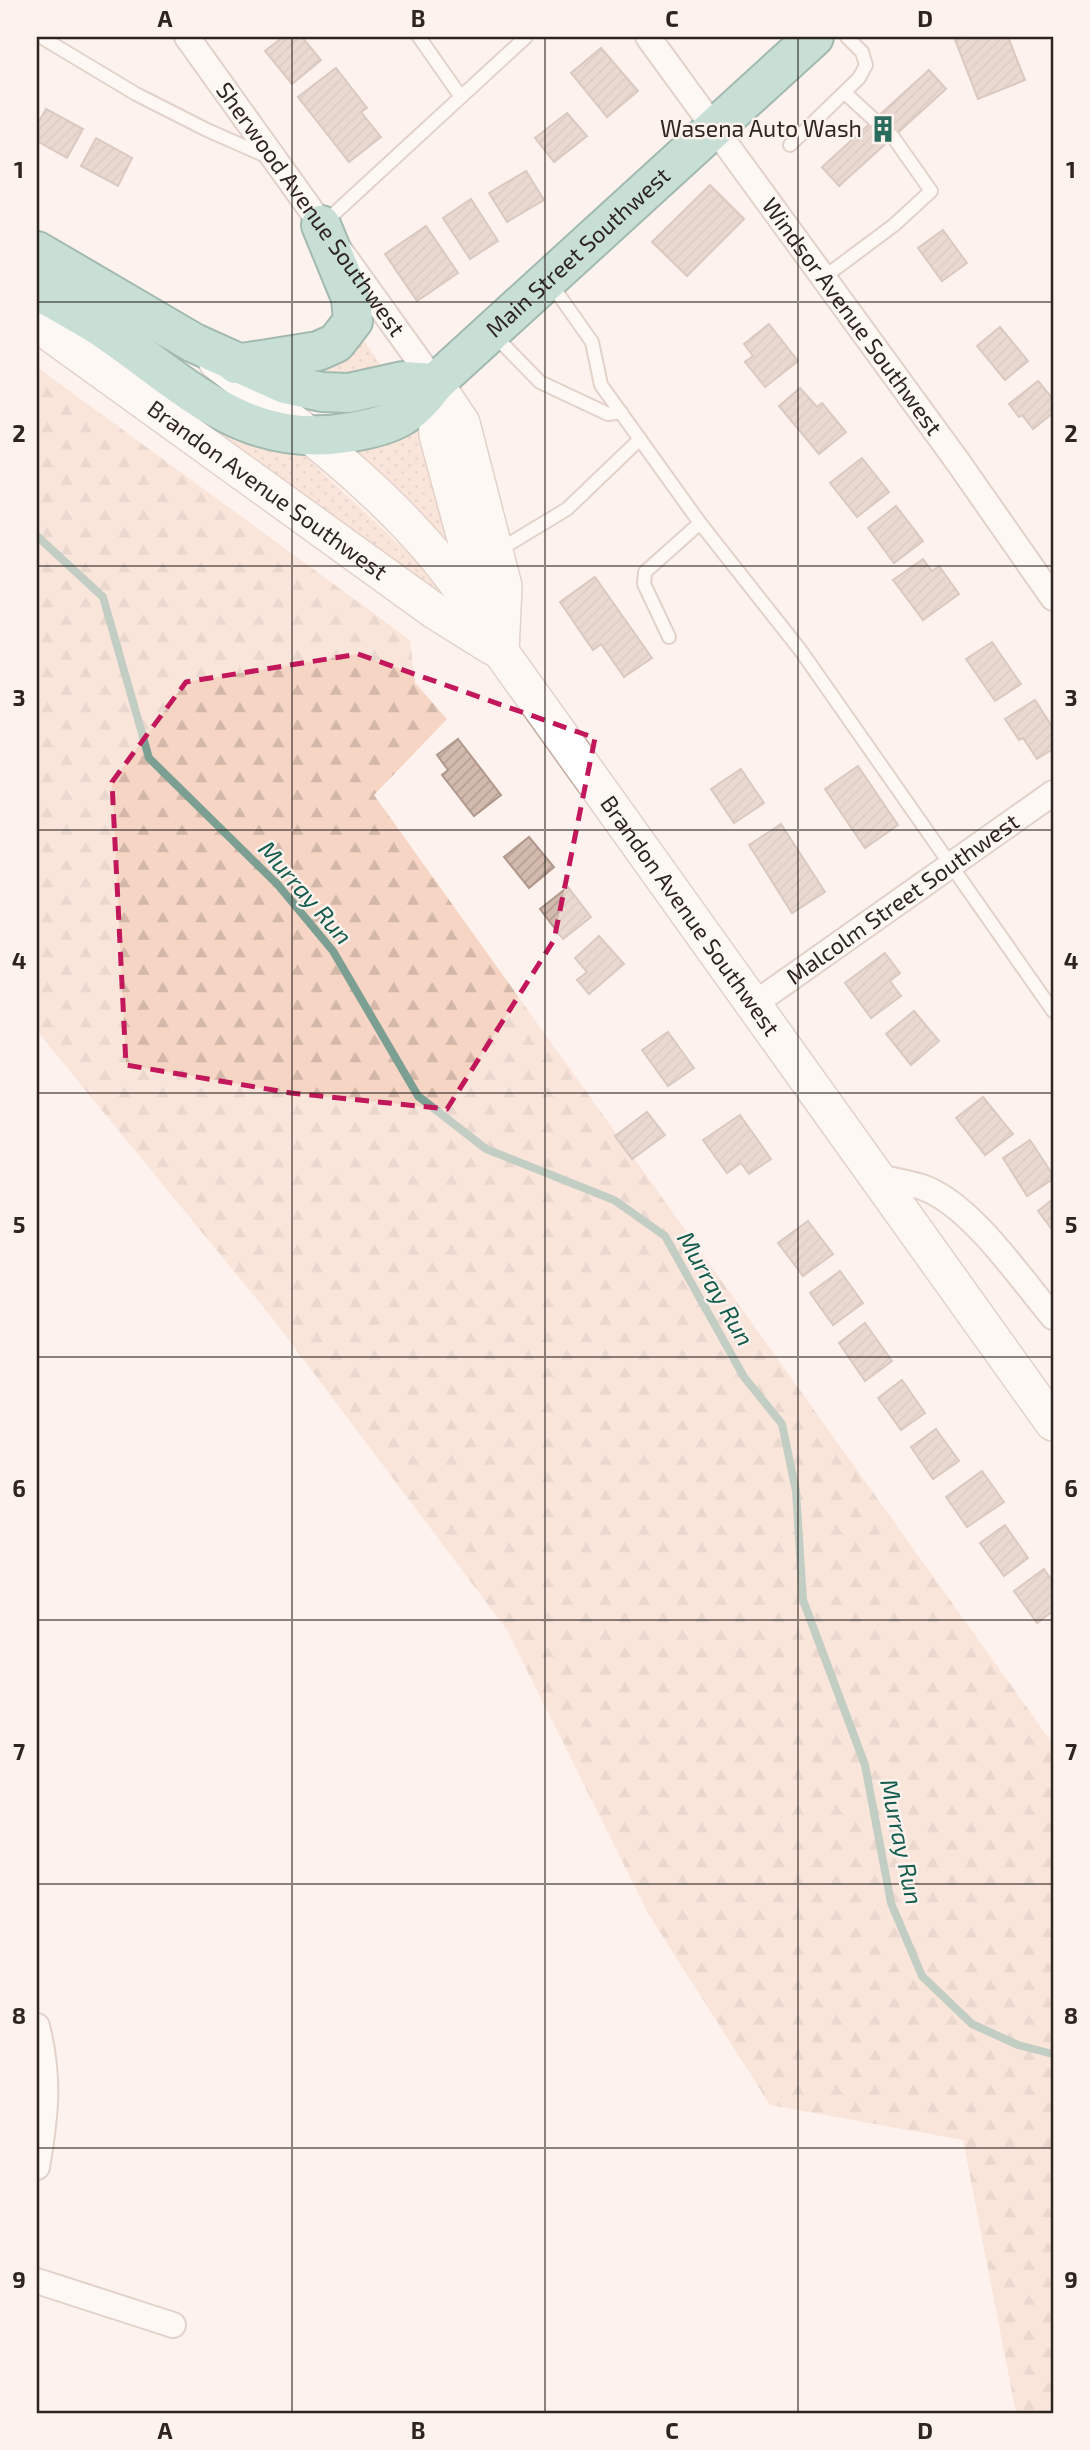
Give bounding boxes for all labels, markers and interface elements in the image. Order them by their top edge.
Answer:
text: A [157,4,173,32]
text: B [411,4,425,32]
text: C [665,4,679,32]
text: D [917,4,933,32]
street label: Sherwood Avenue Southwest [211,76,412,341]
place label: Wasena Auto Wash [660,114,862,142]
building icon: Wasena Auto Wash [868,114,898,144]
text: 1 [14,155,24,183]
text: 1 [1066,155,1076,183]
street label: Main Street Southwest [480,161,675,343]
street label: Windsor Avenue Southwest [757,192,949,440]
street label: Brandon Avenue Southwest [143,393,393,585]
text: 2 [12,419,26,447]
text: 2 [1064,419,1078,447]
text: 3 [12,683,26,711]
text: 3 [1064,683,1078,711]
street label: Brandon Avenue Southwest [595,790,786,1041]
street label: Malcolm Street Southwest [780,807,1024,990]
water label: Murray Run [253,834,359,950]
text: 4 [12,946,26,974]
text: 4 [1064,946,1078,974]
text: 5 [13,1210,25,1238]
text: 5 [1065,1210,1077,1238]
water label: Murray Run [672,1226,761,1351]
text: 6 [12,1474,26,1502]
text: 6 [1064,1474,1078,1502]
text: 7 [13,1737,25,1765]
text: 7 [1065,1737,1077,1765]
water label: Murray Run [875,1776,930,1907]
text: 8 [12,2001,26,2029]
text: 8 [1064,2001,1078,2029]
text: 9 [12,2265,26,2293]
text: 9 [1064,2265,1078,2293]
text: A [157,2416,173,2444]
text: B [411,2416,425,2444]
text: C [665,2416,679,2444]
text: D [917,2416,933,2444]

